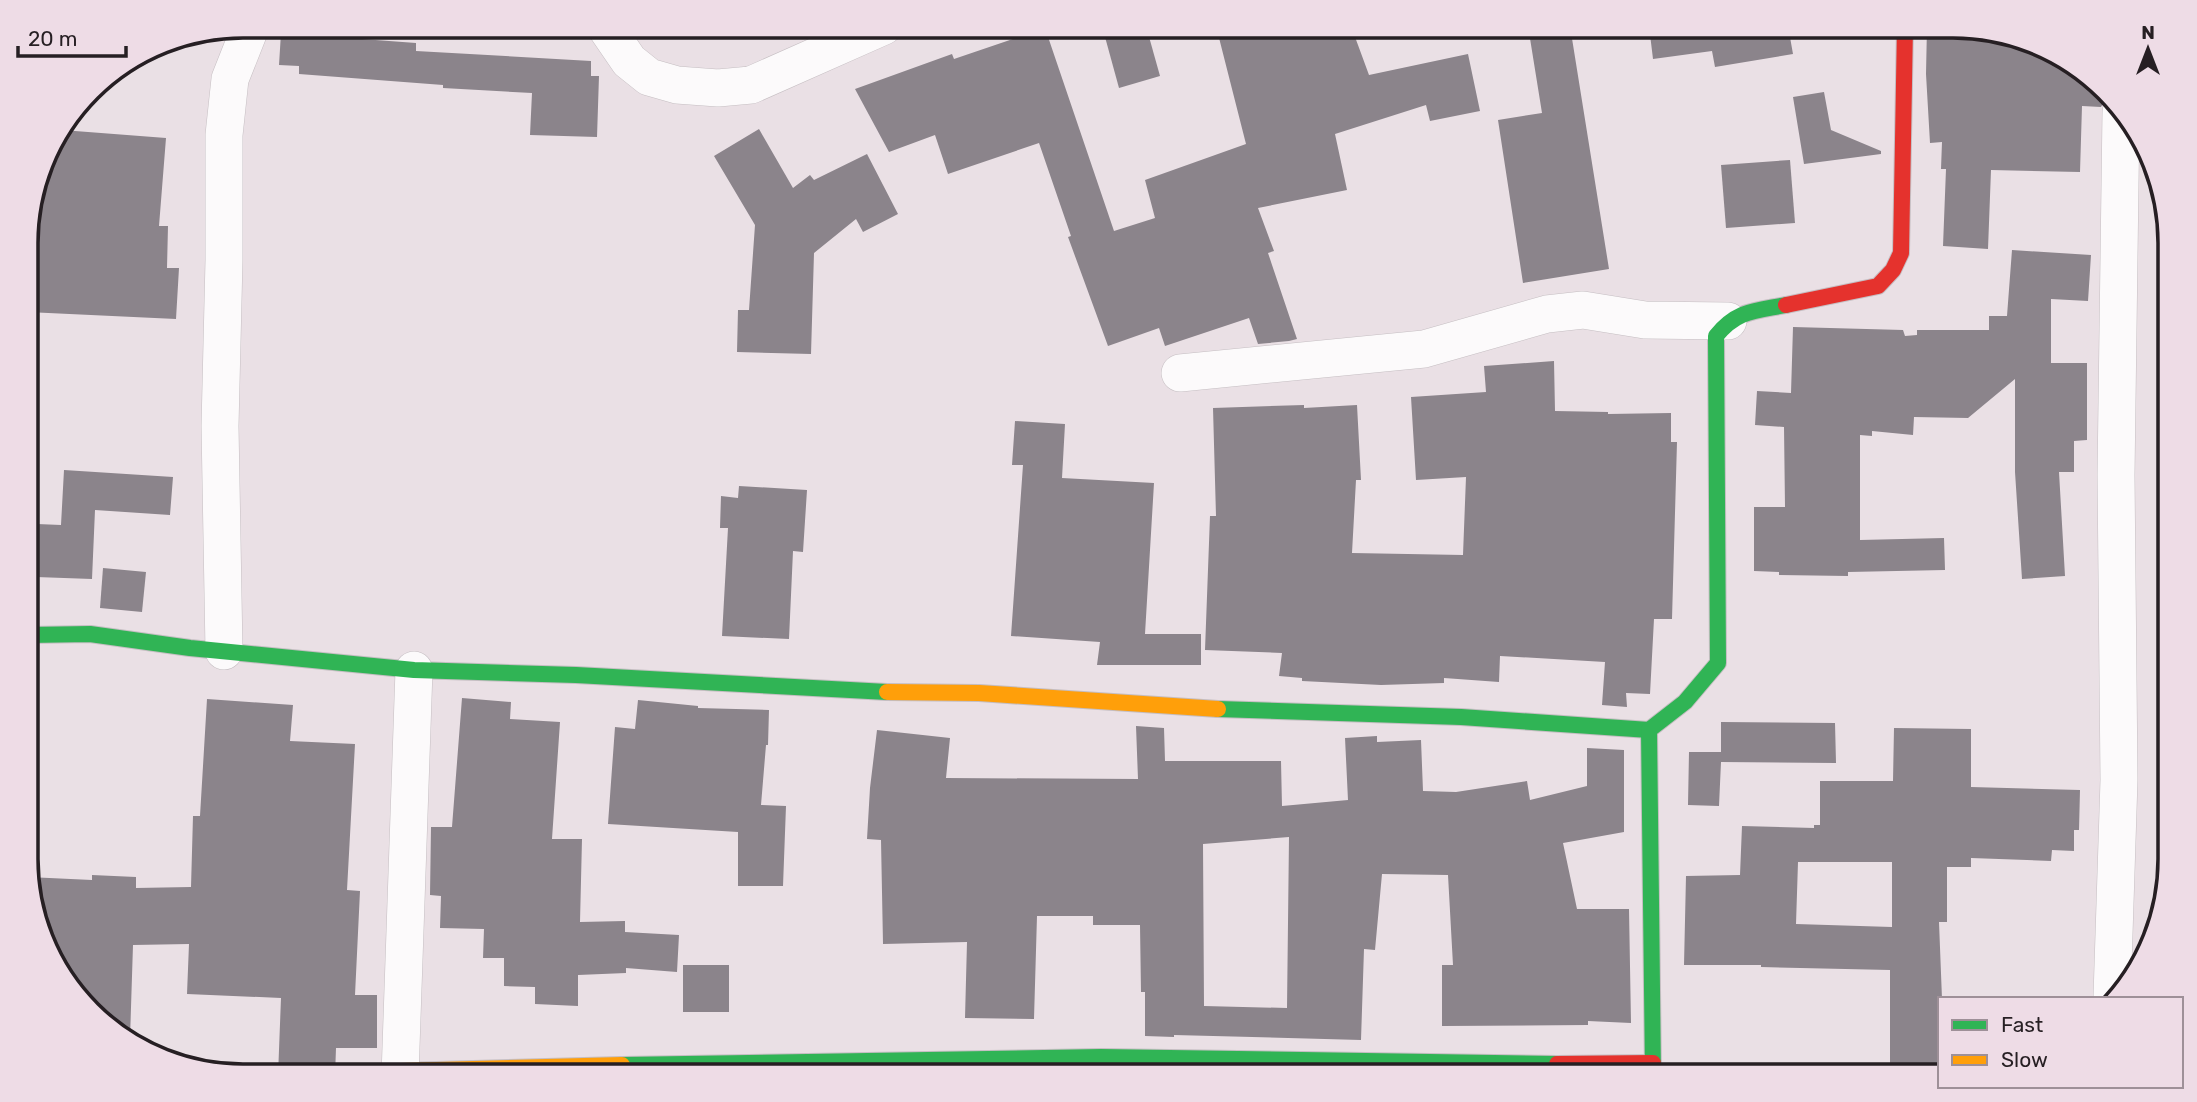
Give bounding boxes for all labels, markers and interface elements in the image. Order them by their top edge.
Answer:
scale bar [18,14,126,58]
north arrow [2113,14,2183,84]
text: N [2141,21,2155,44]
text: 20 m [28,26,77,51]
legend [1938,997,2183,1088]
text: Fast [2001,1012,2043,1037]
text: Slow [2001,1047,2048,1072]

